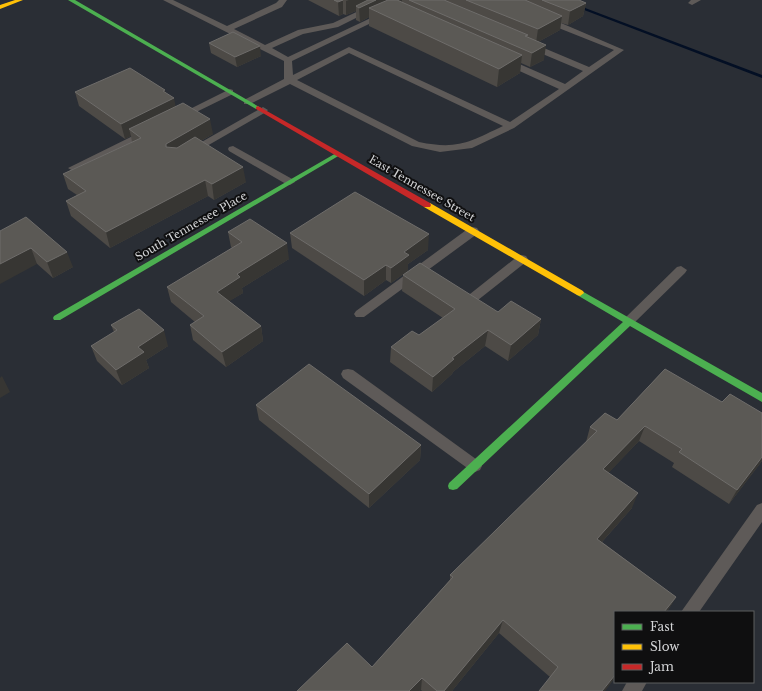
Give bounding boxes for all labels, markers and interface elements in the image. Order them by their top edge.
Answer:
street label: East Tennessee Street [366,152,478,225]
street label: South Tennessee Place [133,188,249,264]
legend [614,611,754,683]
text: Fast [650,619,675,634]
text: Slow [650,639,680,654]
text: Jam [648,659,674,674]

